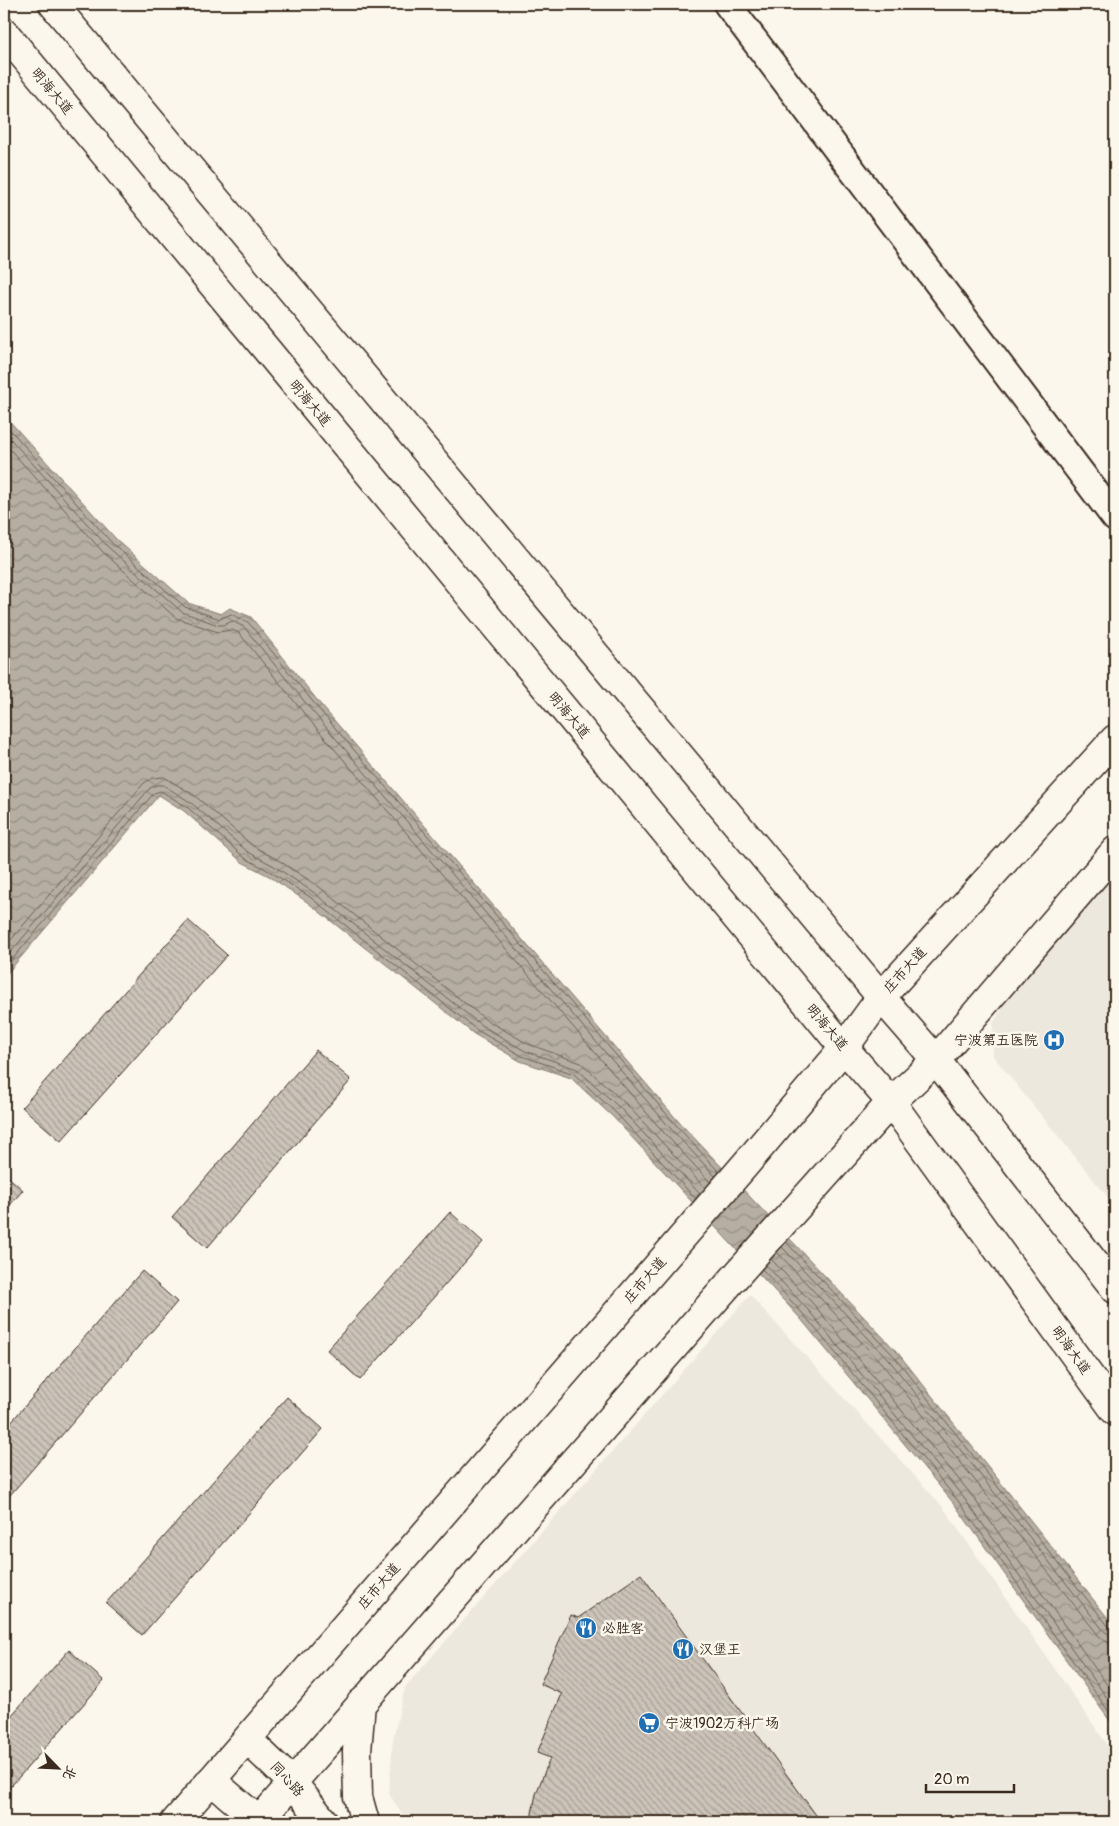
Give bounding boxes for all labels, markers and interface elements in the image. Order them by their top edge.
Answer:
street label: 明海大道 [27,64,77,118]
street label: 明海大道 [285,376,335,430]
street label: 明海大道 [544,688,594,742]
street label: 庄市大道 [880,944,930,996]
street label: 明海大道 [802,1000,852,1054]
hospital icon: 宁波第五医院 [1042,1028,1066,1052]
place label: 宁波第五医院 [954,1032,1038,1049]
street label: 庄市大道 [620,1253,670,1307]
street label: 明海大道 [1048,1322,1094,1378]
street label: 庄市大道 [354,1559,404,1613]
restaurant icon: 必胜客 [574,1616,598,1640]
place label: 必胜客 [602,1620,644,1637]
restaurant icon: 汉堡王 [671,1637,695,1661]
place label: 汉堡王 [699,1641,741,1658]
supermarket icon: 宁波1902万科广场 [637,1711,661,1735]
place label: 宁波1902万科广场 [665,1715,779,1732]
north arrow [32,1744,82,1794]
street label: 同心路 [266,1758,308,1800]
scale bar [926,1761,1014,1793]
text: 北 [59,1763,80,1783]
text: 20 m [934,1770,969,1789]

